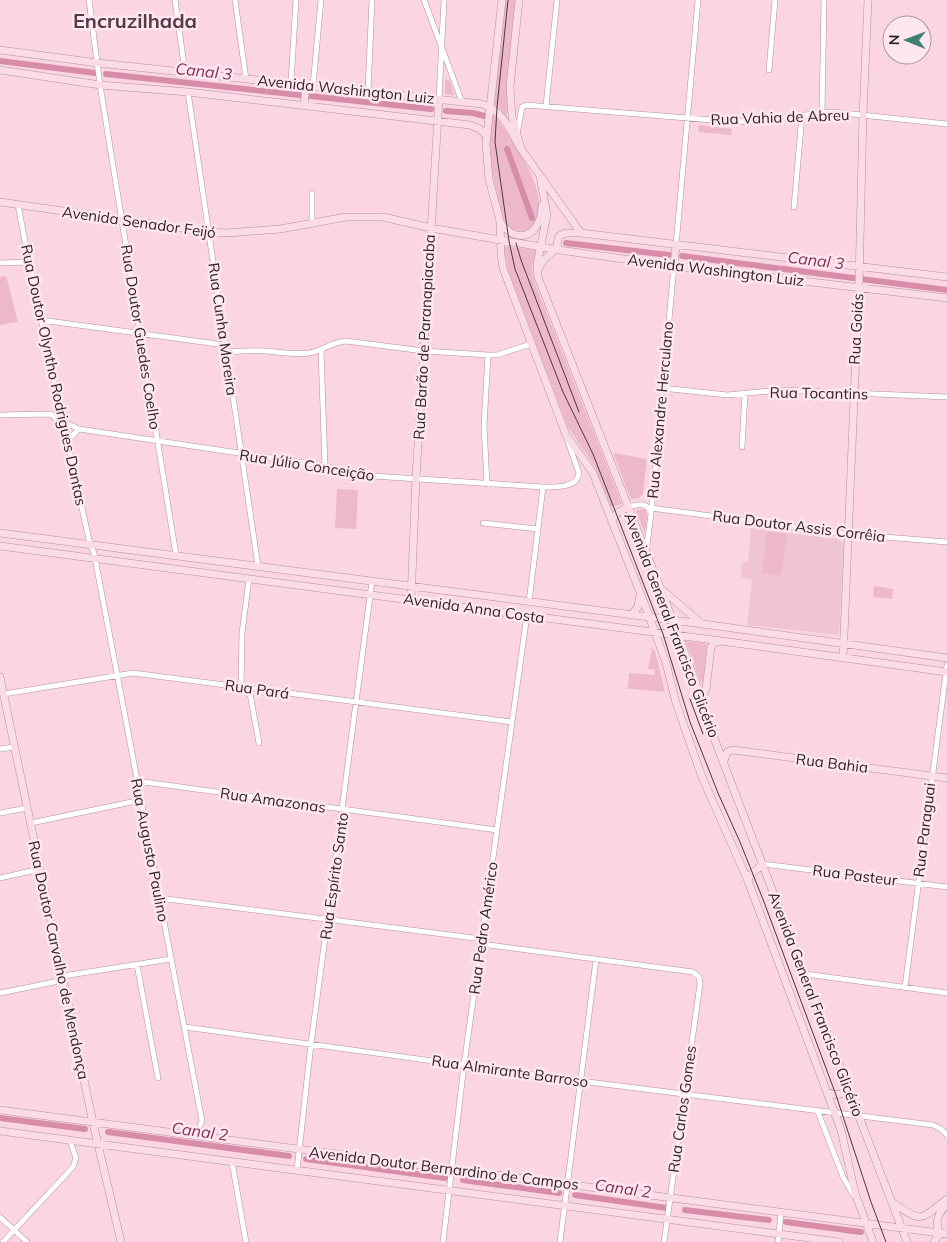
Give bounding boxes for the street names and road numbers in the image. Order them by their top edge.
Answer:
street label: Avenida Washington Luiz [257,70,436,108]
street label: Rua Vahia de Abreu [710,105,850,129]
street label: Avenida Senador Feijó [61,202,217,242]
street label: Rua Barão de Paranapiacaba [409,234,439,440]
street label: Rua Doutor Olyntho Rodrigues Dantas [17,243,91,507]
street label: Rua Doutor Guedes Coelho [117,243,165,431]
street label: Avenida Washington Luiz [627,250,806,290]
street label: Rua Cunha Moreira [204,261,242,397]
street label: Rua Goiás [845,293,867,365]
street label: Rua Alexandre Herculano [643,321,677,499]
street label: Rua Tocantins [770,383,868,403]
street label: Rua Júlio Conceição [238,445,376,485]
street label: Rua Doutor Assis Corrêia [711,506,887,546]
street label: Avenida General Francisco Glicério [620,510,724,740]
street label: Avenida Anna Costa [402,589,546,627]
street label: Rua Pará [224,675,290,703]
street label: Rua Bahia [795,749,869,777]
street label: Rua Augusto Paulino [127,777,173,923]
street label: Rua Paraguai [909,782,939,878]
street label: Rua Amazonas [219,783,327,817]
street label: Rua Espírito Santo [316,811,352,941]
street label: Rua Doutor Carvalho de Mendonça [24,839,94,1081]
street label: Rua Pasteur [812,860,899,890]
street label: Rua Pedro Américo [464,861,502,995]
street label: Avenida General Francisco Glicério [764,889,868,1119]
street label: Rua Carlos Gomes [664,1044,700,1174]
street label: Rua Almirante Barroso [430,1051,590,1091]
street label: Avenida Doutor Bernardino de Campos [308,1142,580,1194]

